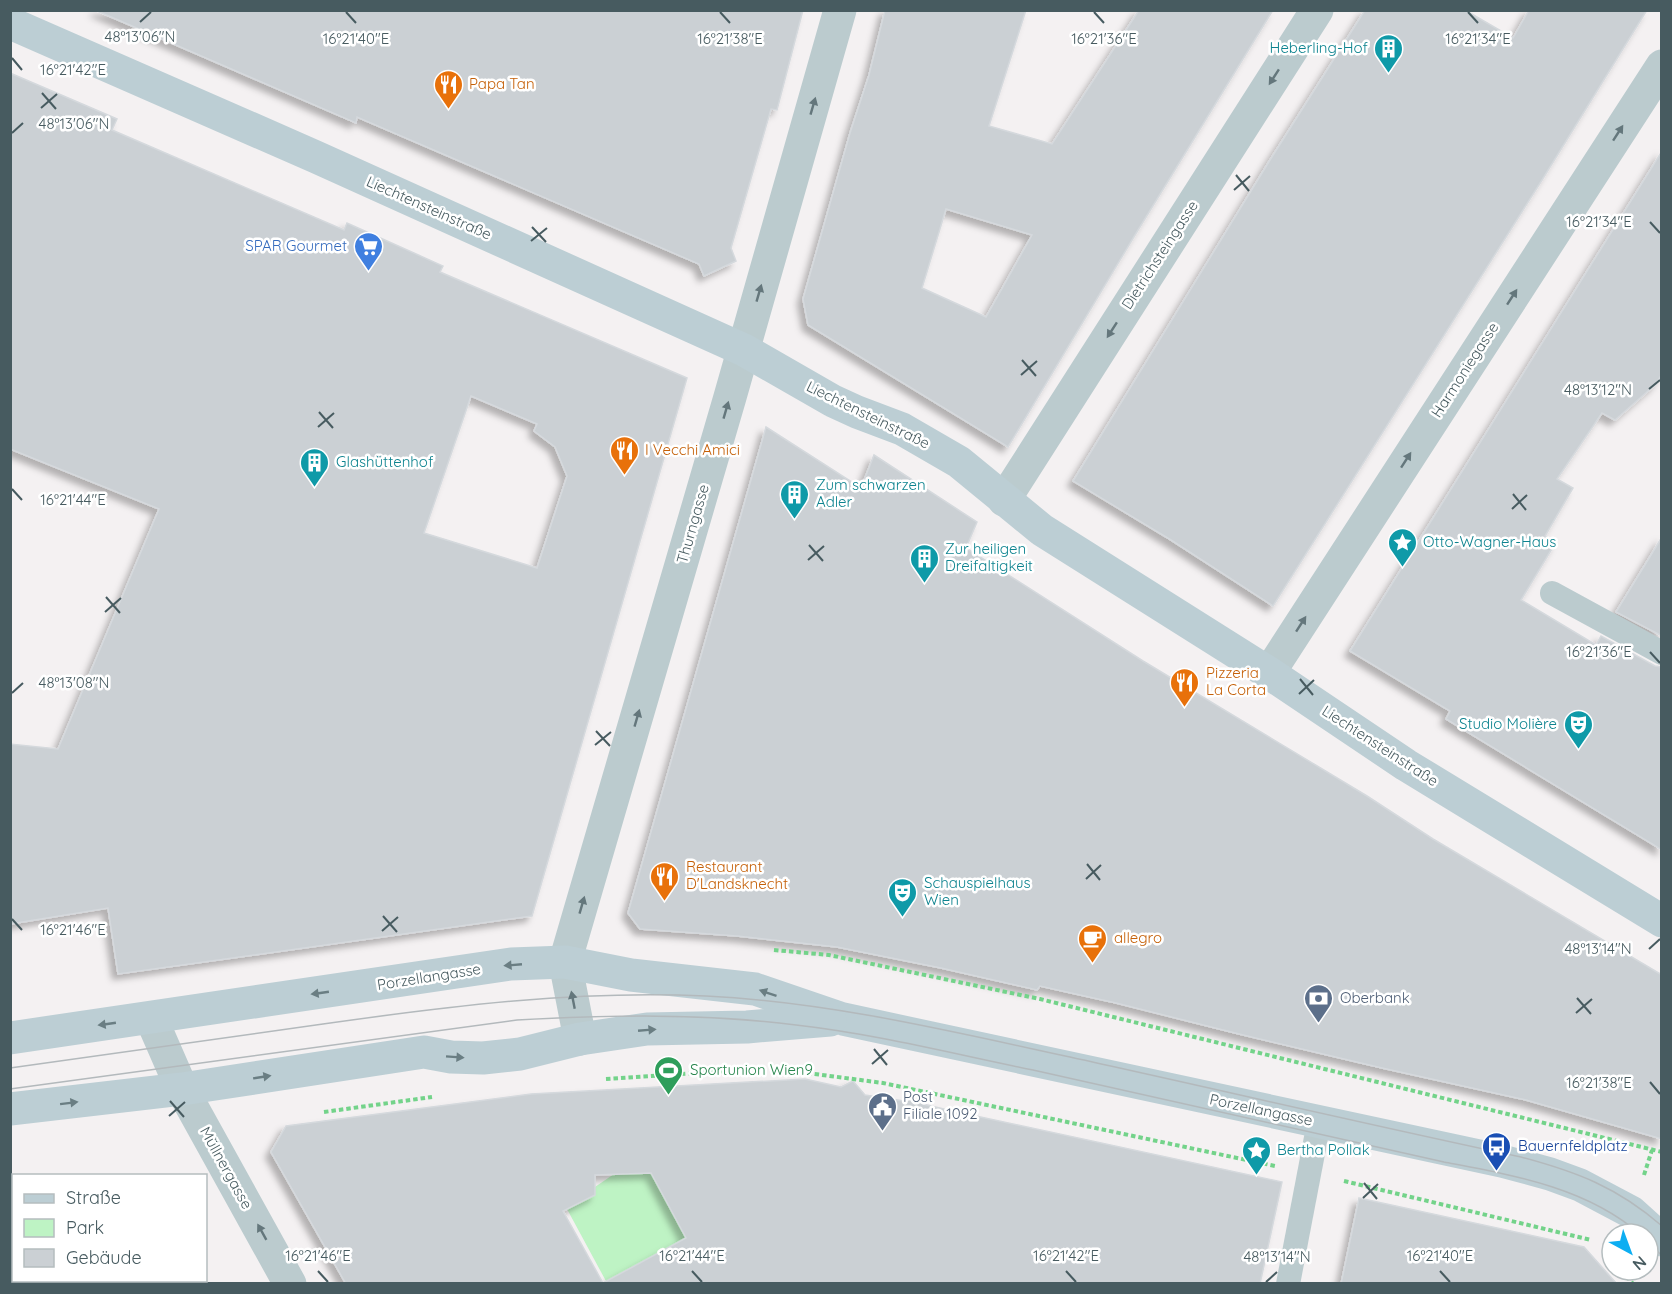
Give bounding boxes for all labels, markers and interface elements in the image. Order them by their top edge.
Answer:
text: 48°13'06"N [105,27,175,46]
text: 16°21'40"E [323,29,389,48]
text: 16°21'38"E [697,29,763,48]
text: 16°21'36"E [1071,29,1137,48]
text: 16°21'34"E [1445,29,1511,48]
building icon: Heberling-Hof [1373,32,1405,74]
place label: Heberling-Hof [1270,38,1369,57]
text: 16°21'42"E [40,60,106,79]
restaurant icon: Papa Tan [432,68,464,110]
one-way arrow [1268,69,1280,85]
place label: Papa Tan [469,74,535,93]
one-way arrow [809,97,818,115]
text: 48°13'06"N [39,114,109,133]
one-way arrow [1612,125,1623,141]
street label: Liechtensteinstraße [364,171,495,244]
street label: Dietrichsteingasse [1117,197,1202,313]
text: 16°21'34"E [1566,212,1632,231]
supermarket icon: SPAR Gourmet [352,230,384,272]
place label: SPAR Gourmet [245,236,347,255]
one-way arrow [755,284,765,303]
one-way arrow [1507,288,1518,305]
street label: Harmoniegasse [1427,319,1502,421]
one-way arrow [1107,322,1118,338]
street label: Liechtensteinstraße [803,376,933,453]
text: 48°13'12"N [1564,380,1632,399]
one-way arrow [722,401,732,419]
restaurant icon: I Vecchi Amici [608,434,640,476]
place label: I Vecchi Amici [645,440,740,459]
building icon: Glashüttenhof [299,446,331,488]
place label: Glashüttenhof [336,452,434,471]
one-way arrow [1401,452,1412,469]
place label: Zum schwarzen Adler [816,475,926,511]
building icon: Zum schwarzen Adler [779,478,811,520]
street label: Thurngasse [672,482,713,566]
text: 16°21'44"E [40,490,106,509]
place icon: Otto-Wagner-Haus [1386,526,1418,568]
place label: Otto-Wagner-Haus [1423,532,1556,551]
place label: Zur heiligen Dreifaltigkeit [945,539,1033,575]
building icon: Zur heiligen Dreifaltigkeit [908,542,940,584]
one-way arrow [1295,616,1306,632]
text: 16°21'36"E [1566,642,1632,661]
place label: Pizzeria La Corta [1206,663,1266,699]
restaurant icon: Pizzeria La Corta [1169,666,1201,708]
text: 48°13'08"N [39,673,109,692]
street label: Liechtensteinstraße [1319,701,1442,790]
theatre icon: Studio Molière [1562,708,1594,750]
one-way arrow [633,709,642,727]
place label: Studio Molière [1459,714,1557,733]
place label: Restaurant D'Landsknecht [686,857,788,893]
restaurant icon: Restaurant D'Landsknecht [649,860,681,902]
place label: Schauspielhaus Wien [924,873,1031,909]
theatre icon: Schauspielhaus Wien [887,876,919,918]
one-way arrow [578,896,587,914]
text: 16°21'46"E [40,920,106,939]
cafe icon: allegro [1077,922,1109,964]
place label: allegro [1114,928,1162,947]
text: 48°13'14"N [1564,939,1632,958]
street label: Porzellangasse [376,959,482,994]
one-way arrow [504,960,523,970]
bank icon: Oberbank [1303,982,1335,1024]
one-way arrow [311,988,330,997]
one-way arrow [759,988,777,997]
place label: Oberbank [1340,988,1410,1007]
one-way arrow [568,990,577,1009]
one-way arrow [97,1020,116,1029]
one-way arrow [637,1025,656,1035]
one-way arrow [445,1052,464,1062]
sports icon: Sportunion Wien9 [653,1054,685,1096]
place label: Sportunion Wien9 [690,1060,813,1079]
one-way arrow [253,1073,272,1082]
text: 16°21'38"E [1566,1073,1632,1092]
place label: Post Filiale 1092 [903,1087,977,1123]
street label: Porzellangasse [1208,1089,1314,1130]
public building icon: Post Filiale 1092 [866,1090,898,1132]
one-way arrow [59,1098,78,1107]
street label: Müllnergasse [196,1123,257,1212]
bus stop icon: Bauernfeldplatz [1481,1130,1513,1172]
place icon: Bertha Pollak [1240,1134,1272,1176]
place label: Bauernfeldplatz [1518,1136,1628,1155]
place label: Bertha Pollak [1277,1140,1370,1159]
legend [12,1174,207,1282]
text: Straße [66,1186,121,1209]
text: Park [66,1216,104,1239]
north arrow [1600,1222,1660,1282]
one-way arrow [257,1224,267,1241]
text: Gebäude [66,1246,142,1269]
text: 16°21'46"E [285,1246,351,1265]
text: 16°21'44"E [659,1246,725,1265]
text: 16°21'42"E [1033,1246,1099,1265]
text: 16°21'40"E [1407,1246,1473,1265]
text: 48°13'14"N [1243,1247,1311,1266]
text: N [1629,1252,1651,1275]

